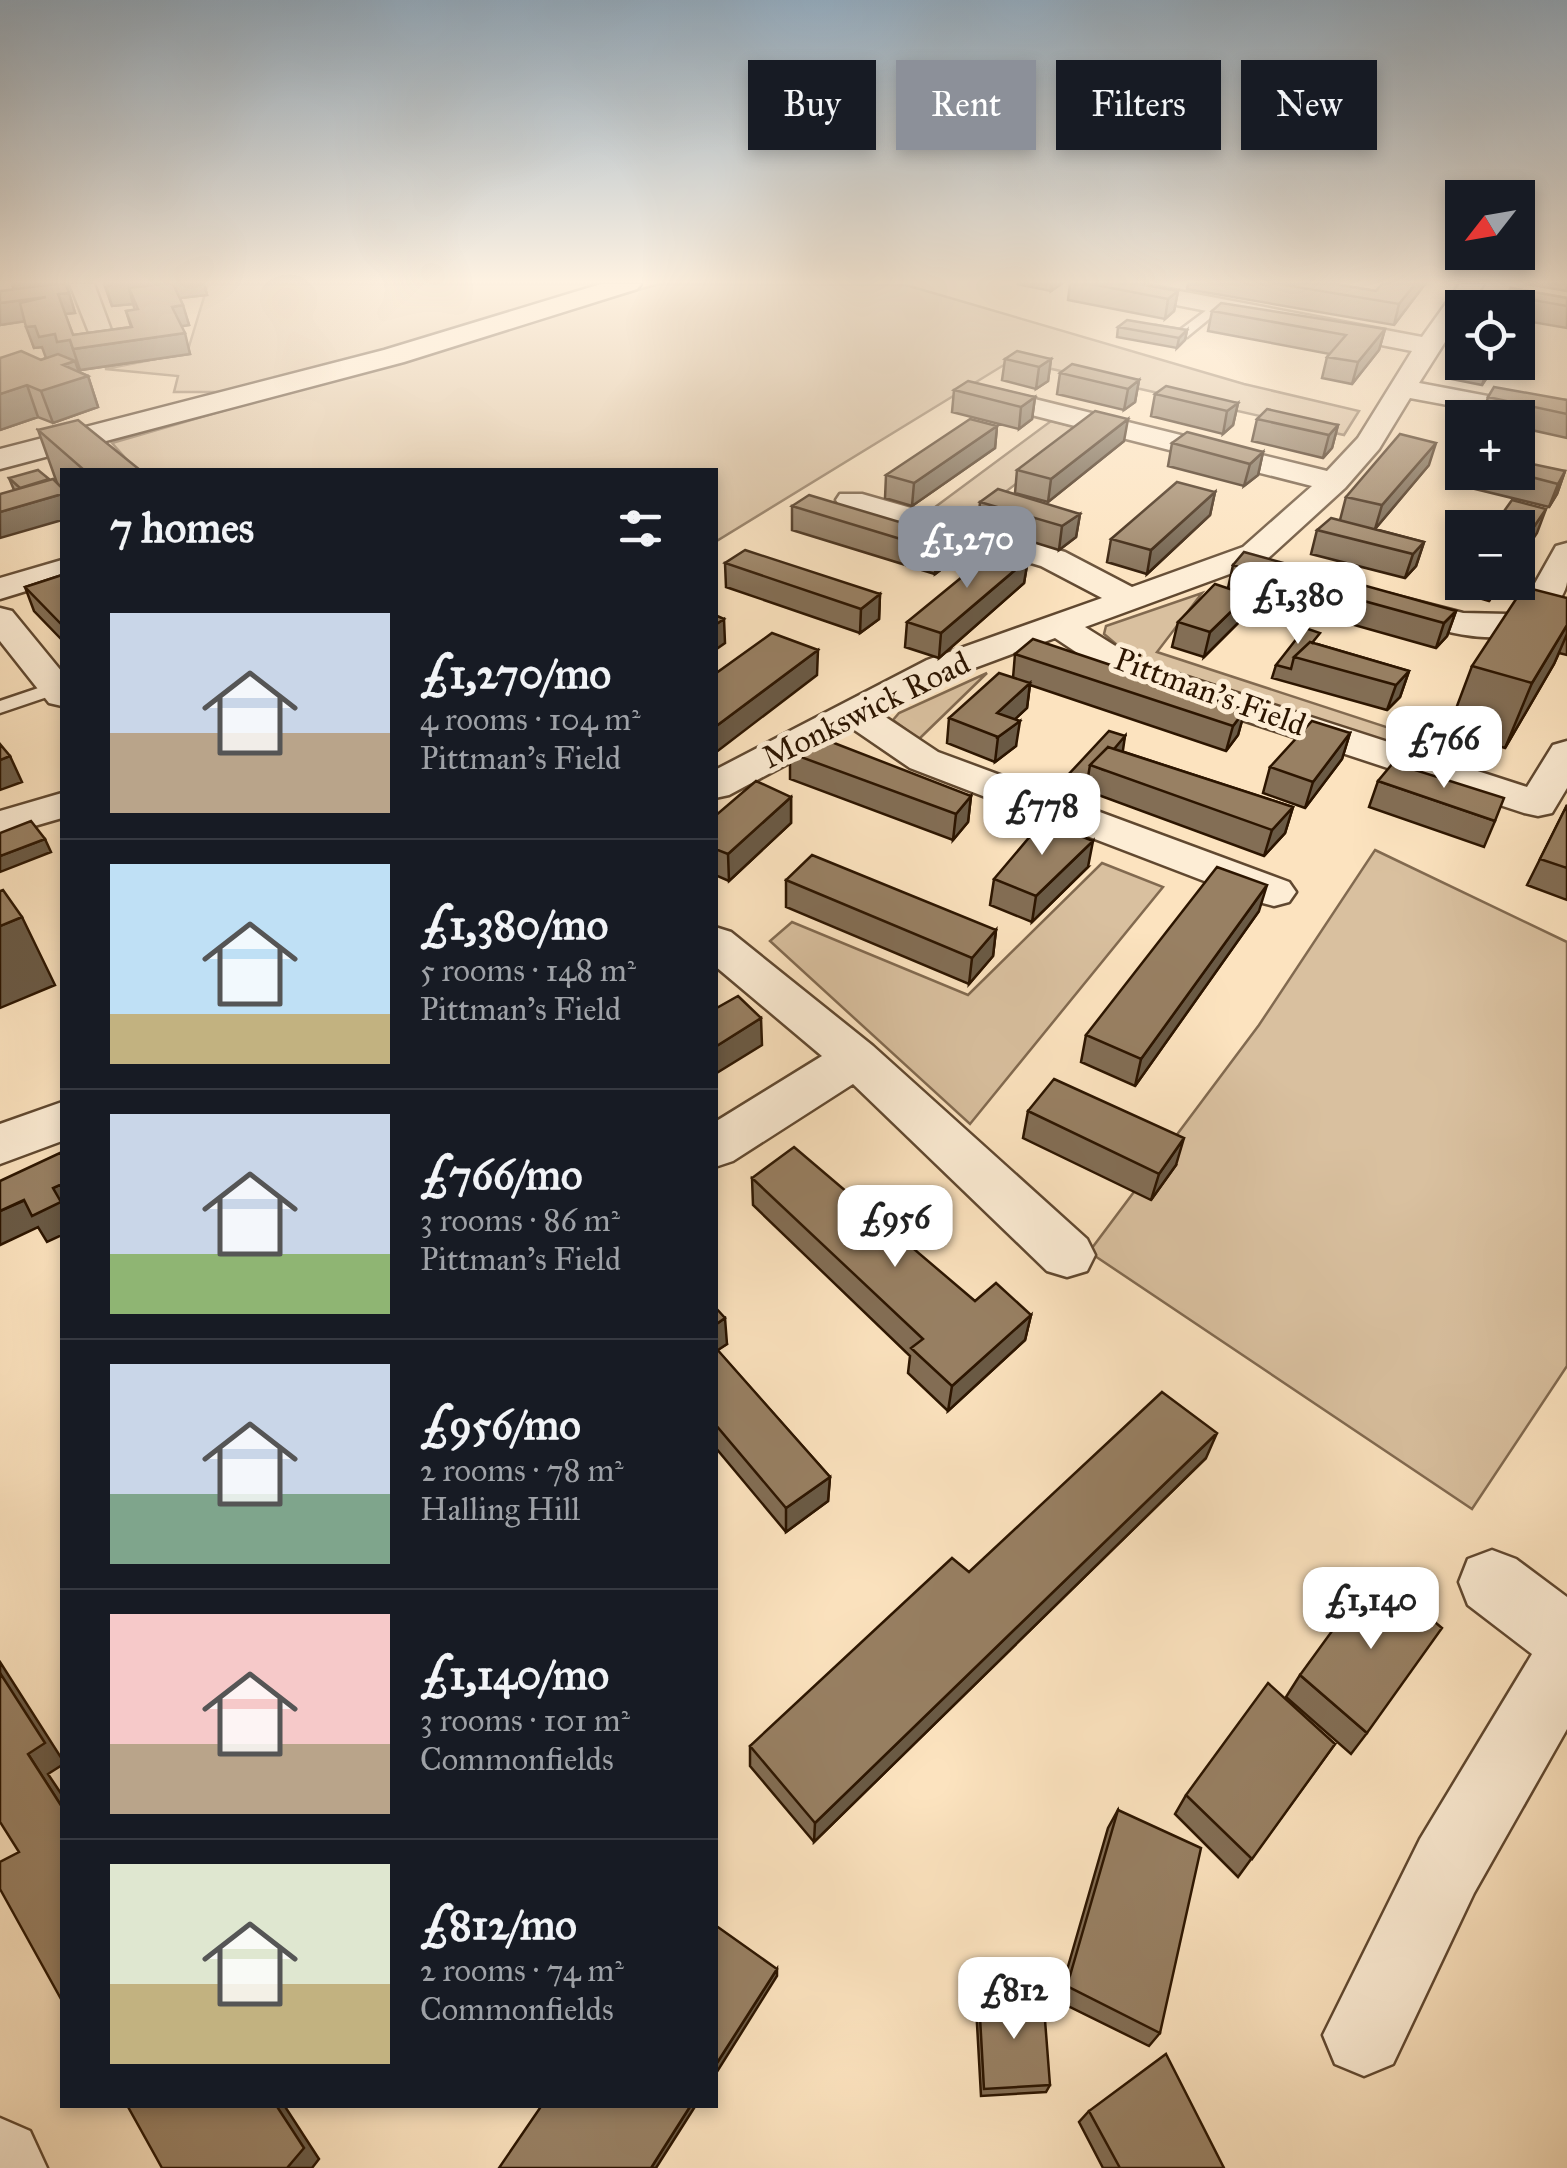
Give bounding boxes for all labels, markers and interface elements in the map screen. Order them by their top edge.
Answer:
chip: Buy [748,60,876,150]
chip: Rent [896,60,1036,150]
chip: Filters [1056,60,1221,150]
chip: New [1241,60,1377,150]
north arrow [1445,180,1535,270]
map controls [1445,180,1535,600]
button: locate [1445,290,1535,380]
button: + [1445,400,1535,490]
icon: filters [613,501,668,556]
text: 7 homes [110,502,254,554]
pin: £1,270 [886,506,1048,591]
button: − [1445,510,1535,600]
text: £1,270 [920,519,1014,558]
pin: £1,380 [1217,562,1379,647]
text: £1,380 [1252,575,1344,614]
street label: Pittman's Field [1109,639,1311,745]
street label: Monkswick Road [756,643,976,777]
text: £1,270/mo [420,648,611,700]
icon: home [190,653,310,773]
text: 4 rooms · 104 m² [420,700,641,739]
pin: £766 [1385,706,1503,791]
text: £766 [1408,719,1480,758]
text: Pittman's Field [420,739,621,778]
pin: £778 [983,773,1101,858]
text: £778 [1005,786,1079,825]
text: £1,380/mo [420,899,608,951]
icon: home [190,904,310,1024]
text: 5 rooms · 148 m² [420,951,636,990]
text: Pittman's Field [420,990,621,1029]
text: £766/mo [420,1149,582,1201]
icon: home [190,1154,310,1274]
pin: £956 [836,1185,954,1270]
text: £956 [860,1198,930,1237]
text: 3 rooms · 86 m² [420,1201,620,1240]
text: Pittman's Field [420,1240,621,1279]
text: £956/mo [420,1399,581,1451]
icon: home [190,1404,310,1524]
text: 2 rooms · 78 m² [420,1451,624,1490]
text: Halling Hill [420,1490,580,1529]
pin: £1,140 [1290,1567,1452,1652]
text: £1,140 [1325,1580,1417,1619]
text: £1,140/mo [420,1649,609,1701]
icon: home [190,1654,310,1774]
text: 3 rooms · 101 m² [420,1701,630,1740]
text: Commonfields [420,1740,614,1779]
text: £812/mo [420,1899,577,1951]
icon: home [190,1904,310,2024]
text: 2 rooms · 74 m² [420,1951,624,1990]
pin: £812 [955,1957,1073,2042]
text: £812 [980,1970,1048,2009]
text: Commonfields [420,1990,614,2029]

